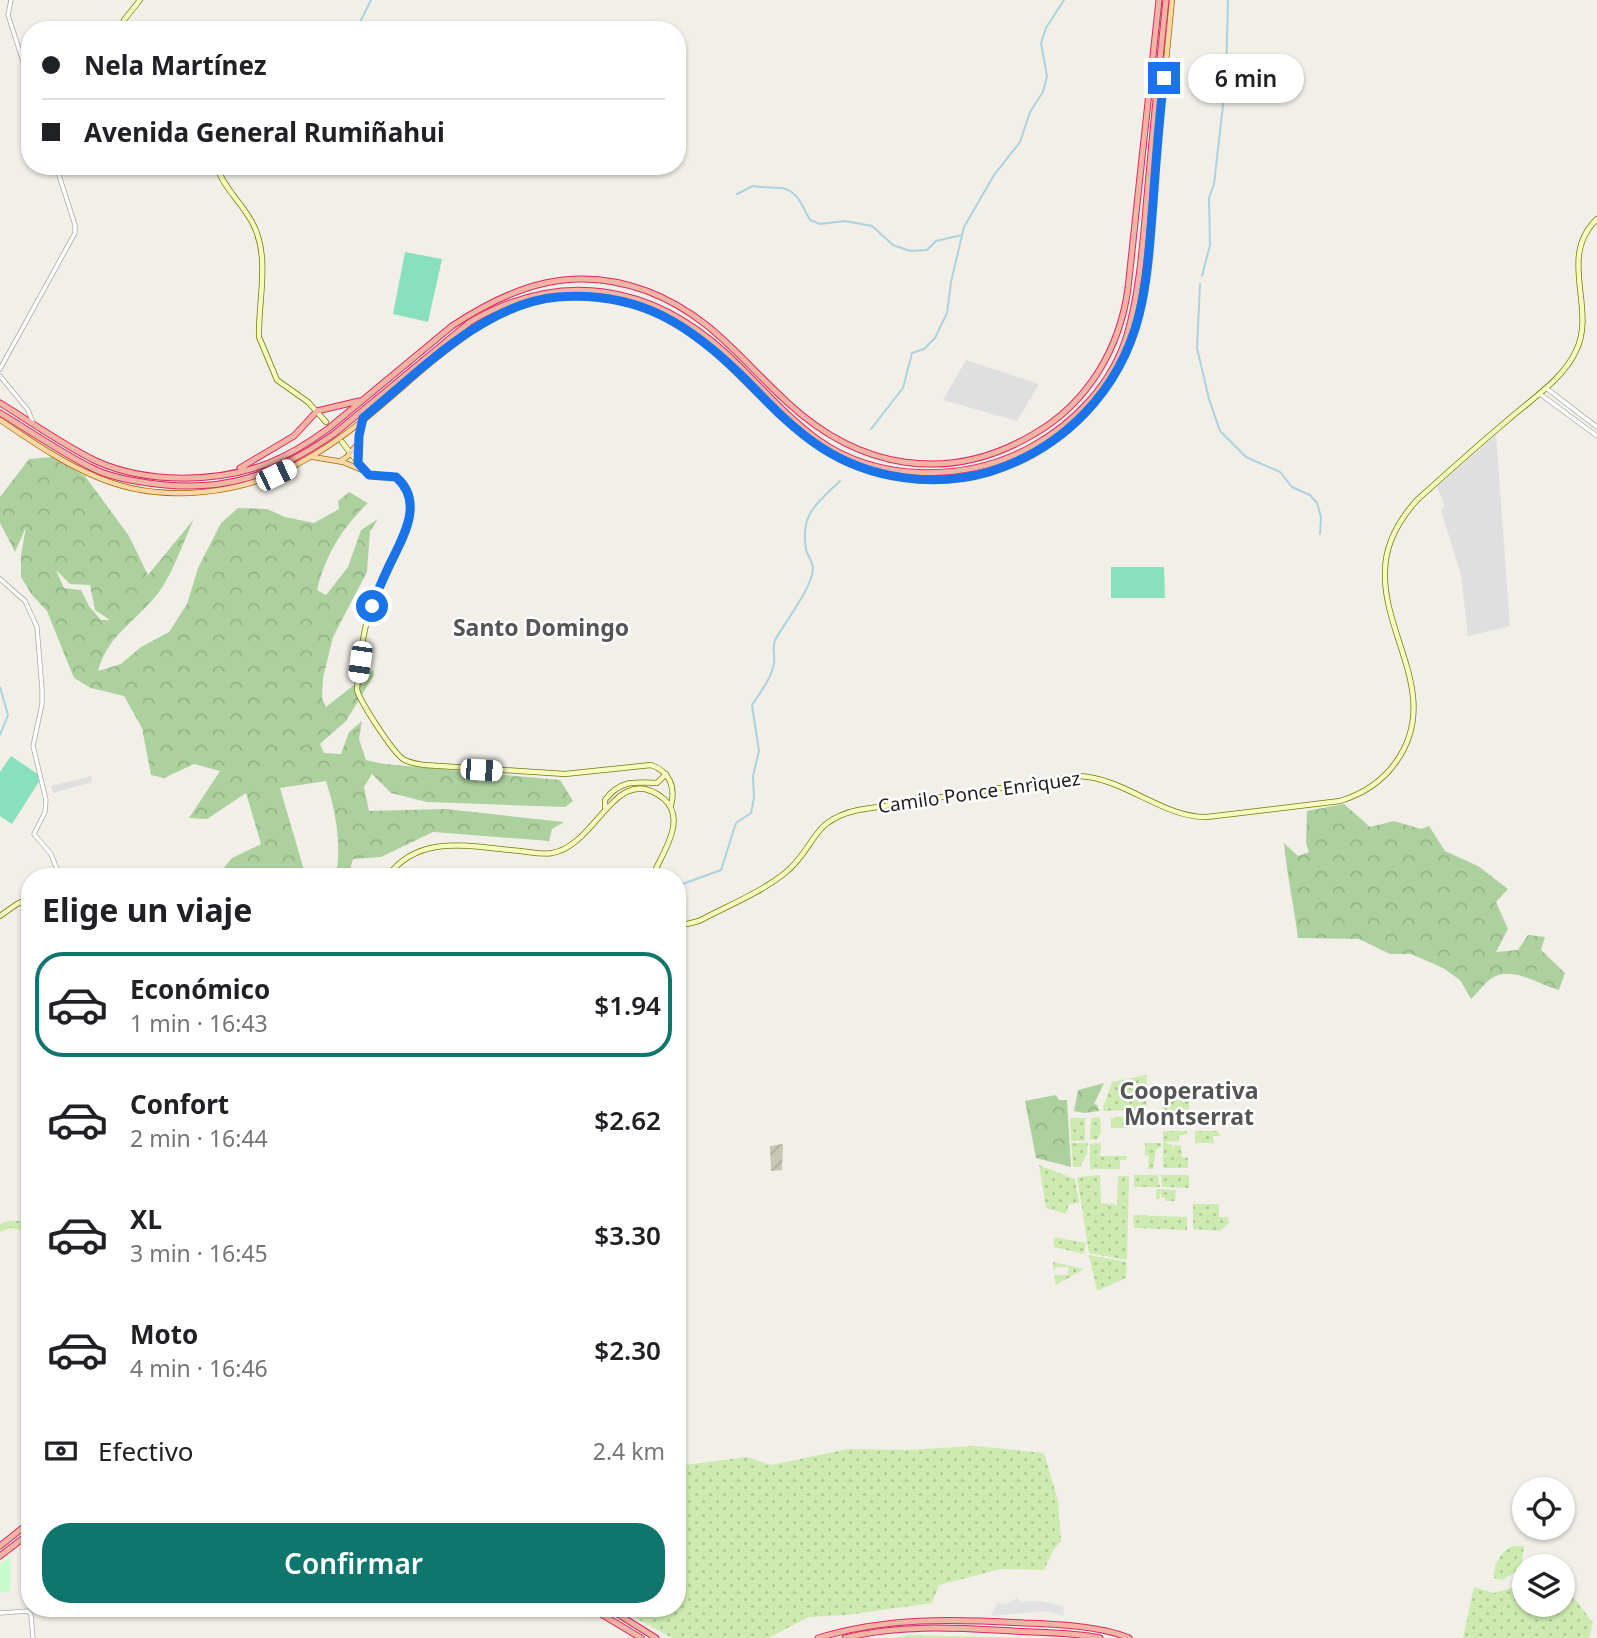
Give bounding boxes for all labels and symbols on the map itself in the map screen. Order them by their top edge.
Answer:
callout: 6 min [1188,54,1304,102]
route end [1148,62,1180,94]
car [253,456,300,494]
route start [356,590,388,622]
district label: Santo Domingo [453,611,629,643]
car [347,640,374,684]
car [460,758,503,782]
street label: Camilo Ponce Enrìquez [876,765,1082,819]
district label: Cooperativa Montserrat [1119,1074,1259,1132]

